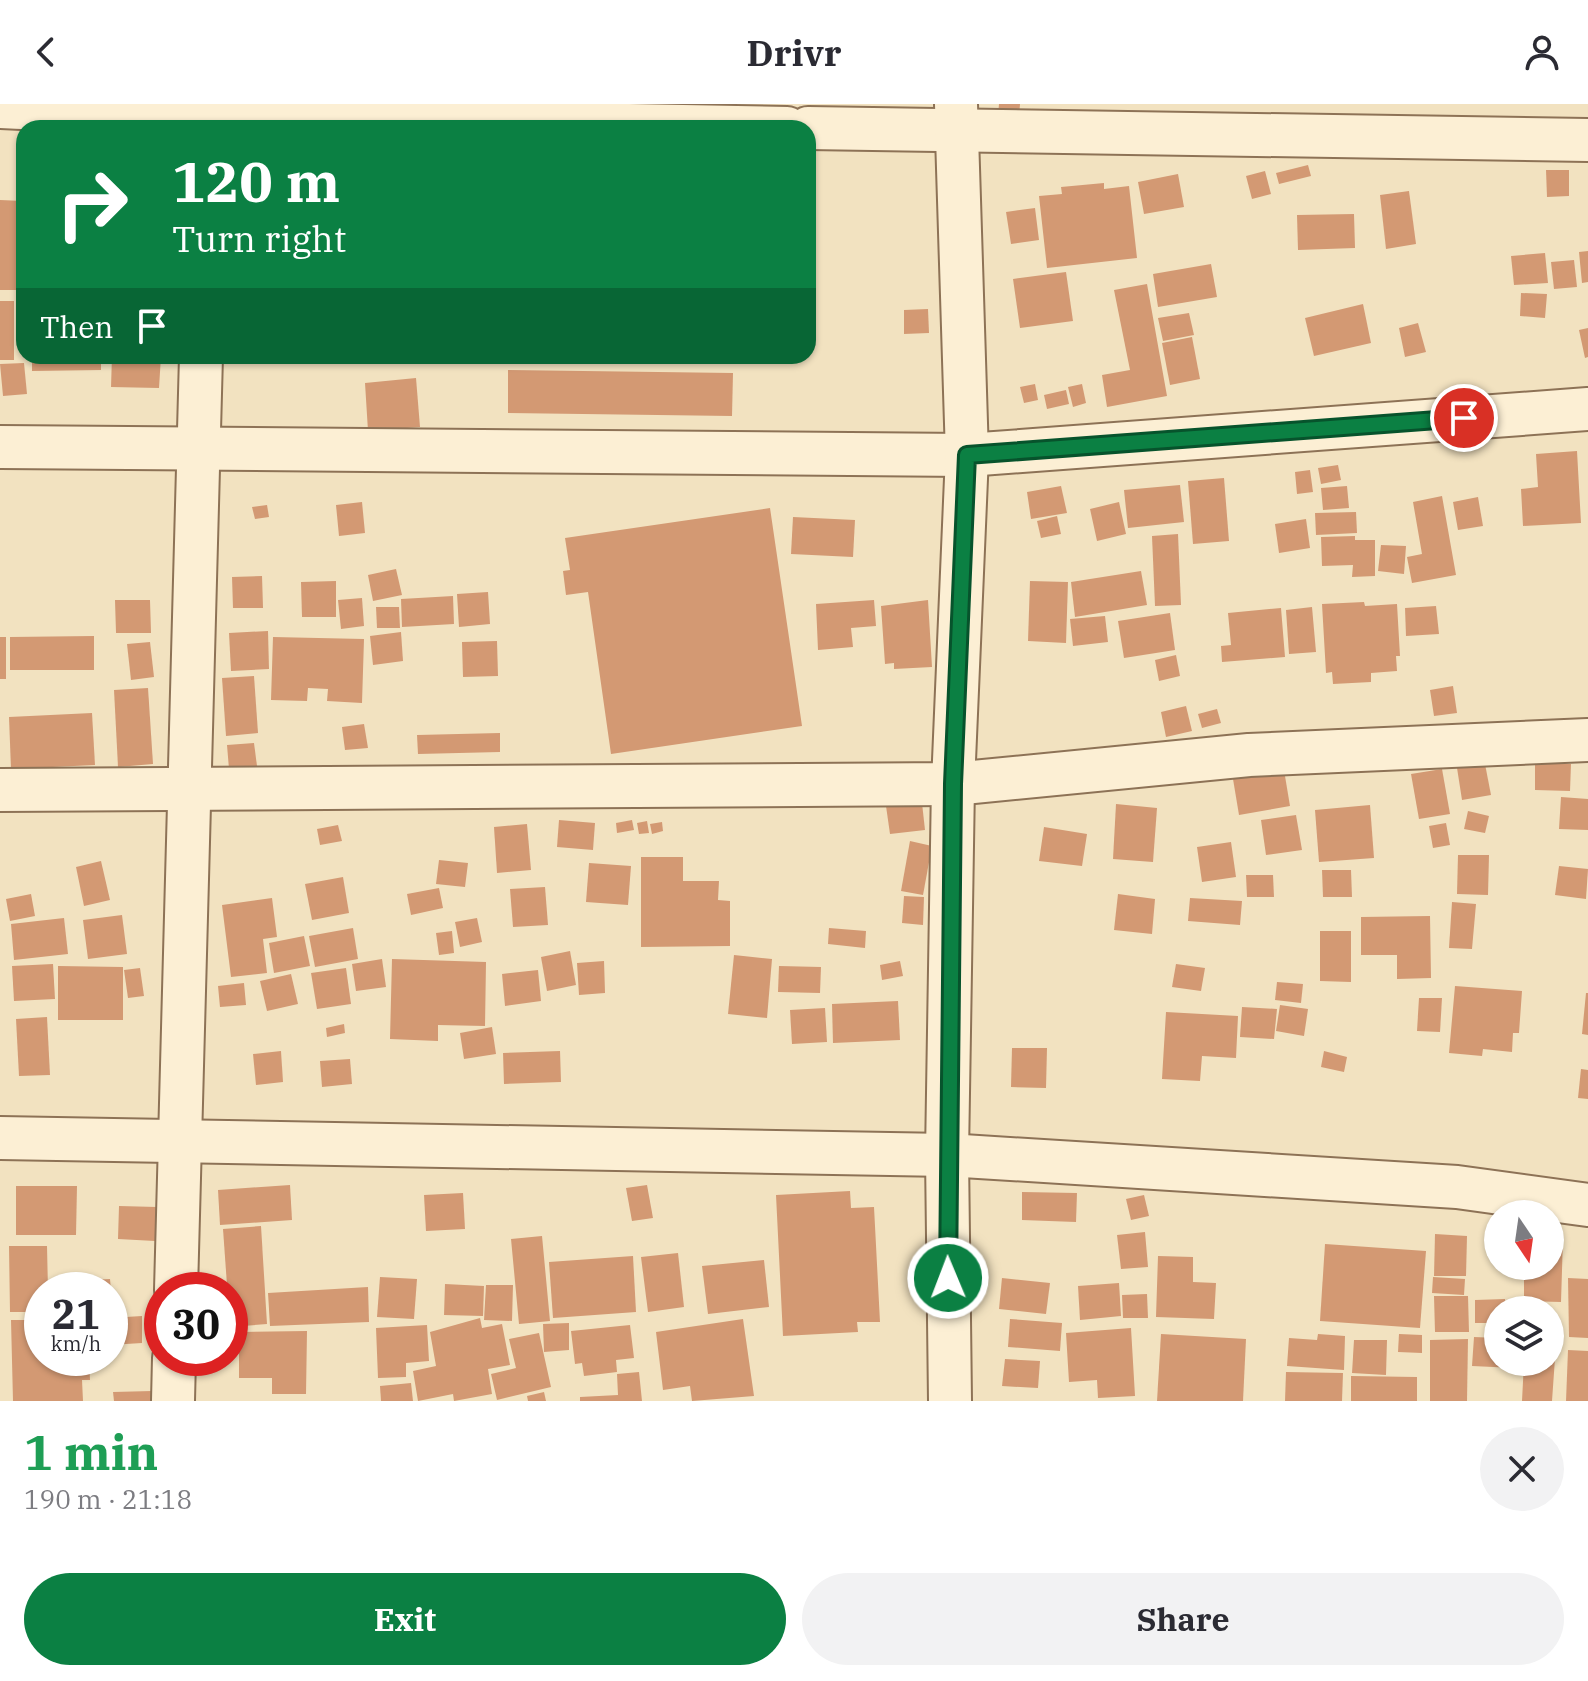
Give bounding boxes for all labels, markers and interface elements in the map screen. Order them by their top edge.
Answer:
text: Drivr [746,29,842,76]
icon: back [24,30,68,74]
icon: person [1520,30,1564,74]
text: 120 m [172,145,340,217]
icon: right [40,152,144,256]
text: Turn right [172,215,346,262]
icon: arrive [130,304,174,348]
text: Then [40,307,114,346]
pin [1430,384,1498,452]
icon: arrive [1442,396,1486,440]
north arrow [1484,1200,1564,1280]
map controls [1484,1200,1564,1376]
position arrow [906,1236,990,1320]
speed limit sign: 30 [144,1272,248,1376]
text: 21 [52,1288,100,1340]
button: layers [1484,1296,1564,1376]
text: km/h [51,1330,101,1357]
text: 1 min [24,1421,158,1483]
button: close [1480,1427,1564,1511]
text: 190 m · 21:18 [24,1482,192,1516]
button: Exit [24,1573,786,1665]
button: Share [802,1573,1564,1665]

